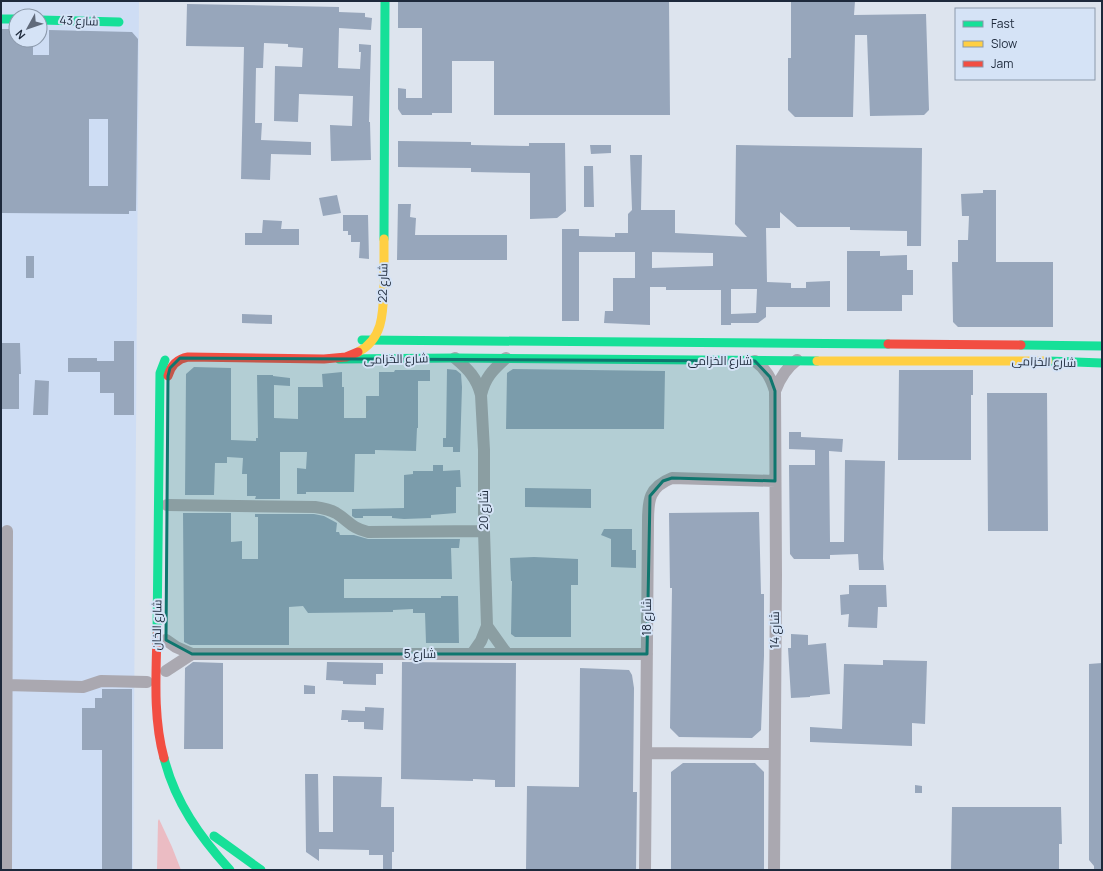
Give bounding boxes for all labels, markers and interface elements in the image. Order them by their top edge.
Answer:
north arrow [8,8,48,48]
legend [955,8,1095,80]
street label: شارع 43 [59,11,99,30]
text: Fast [991,15,1015,32]
text: N [12,27,28,43]
text: Slow [991,35,1017,52]
text: Jam [991,55,1013,72]
street label: شارع 22 [374,263,391,303]
street label: شارع الخزامى [364,349,428,368]
street label: شارع الخزامى [688,352,752,369]
street label: شارع الخزامى [1011,352,1077,371]
street label: شارع 20 [475,490,492,530]
street label: شارع 18 [638,598,655,636]
street label: شارع الخان [148,599,165,651]
street label: شارع 14 [766,611,783,649]
street label: شارع 5 [404,645,436,662]

